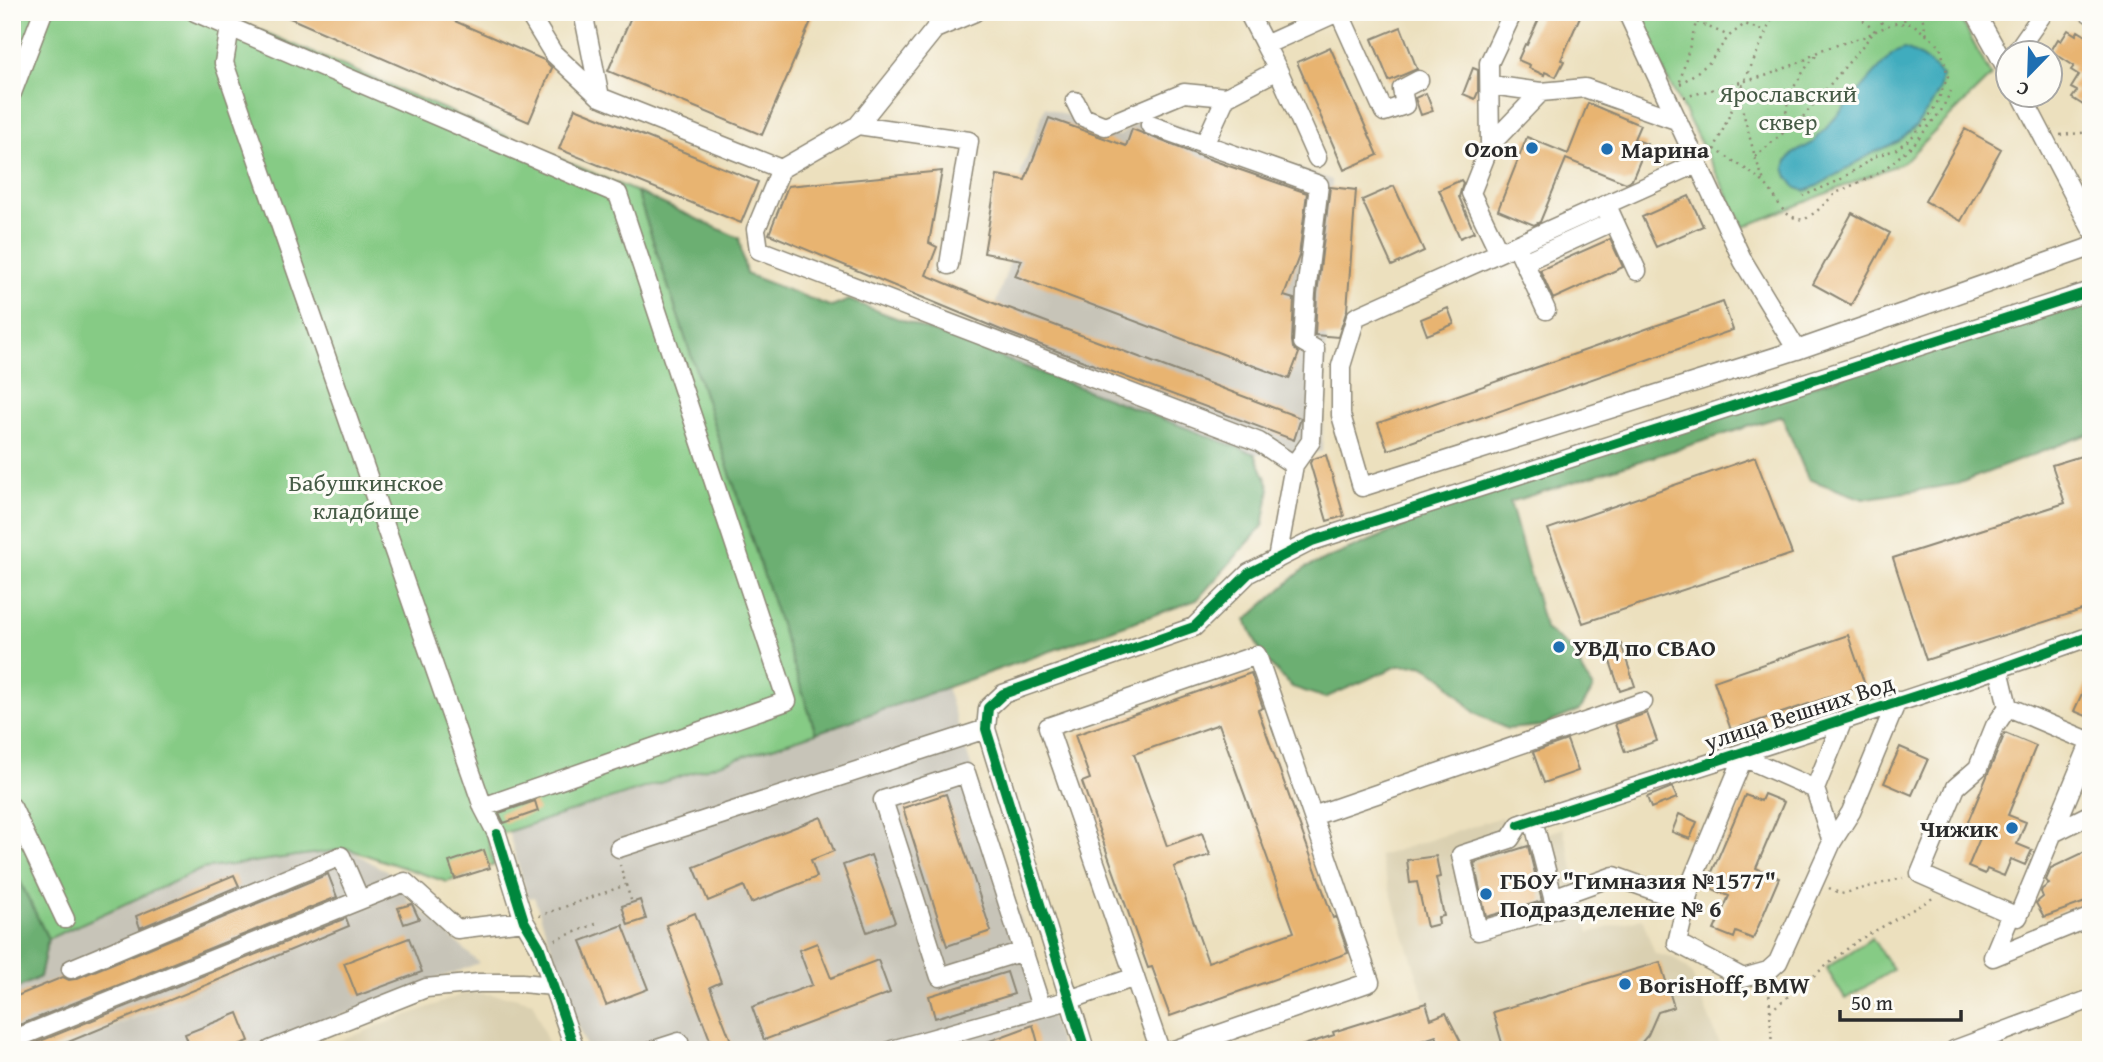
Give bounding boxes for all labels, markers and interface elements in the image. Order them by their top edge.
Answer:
north arrow [1994,38,2064,108]
text: С [2012,75,2033,105]
park label: Ярославский сквер [1718,76,1857,139]
place label: Ozon [1465,131,1518,166]
place label: Марина [1621,132,1710,167]
marker: Ozon [1524,140,1540,156]
marker: Марина [1599,141,1615,157]
park label: Бабушкинское кладбище [288,465,444,528]
place label: УВД по СВАО [1573,630,1716,665]
marker: УВД по СВАО [1551,639,1567,655]
street label: улица Вешних Вод [1699,665,1898,759]
place label: Чижик [1920,811,1998,846]
marker: Чижик [2004,820,2020,836]
place label: ГБОУ "Гимназия №1577" Подразделение № 6 [1500,863,1776,926]
marker: ГБОУ "Гимназия №1577" Подразделение № 6 [1478,886,1494,902]
place label: BorisHoff, BMW [1639,967,1810,1002]
marker: BorisHoff, BMW [1617,976,1633,992]
scale bar [1840,978,1961,1022]
text: 50 m [1851,987,1893,1018]

